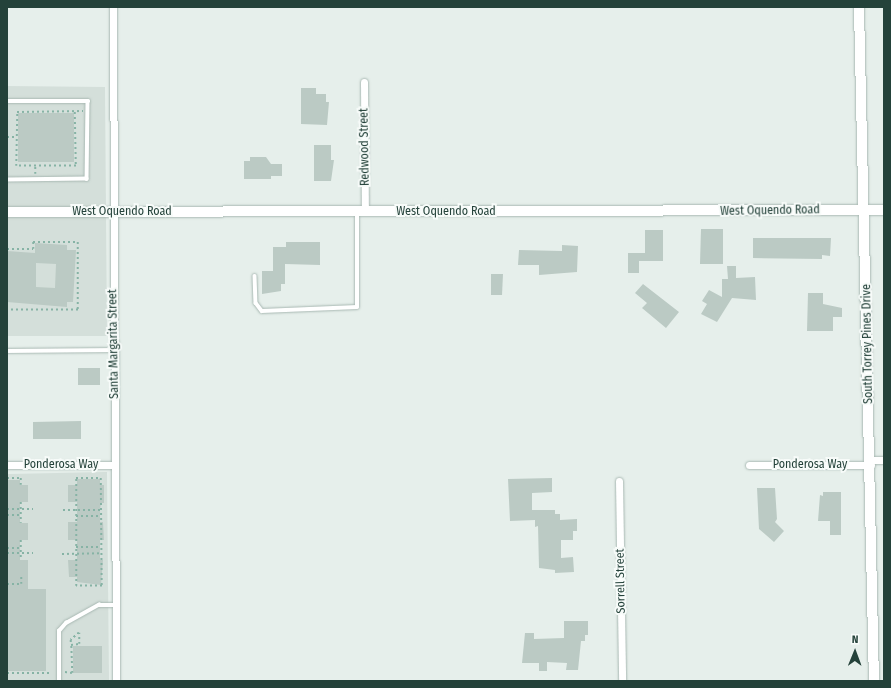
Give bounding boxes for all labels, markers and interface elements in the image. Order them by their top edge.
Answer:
street label: Redwood Street [357,108,373,186]
street label: West Oquendo Road [720,203,820,219]
street label: West Oquendo Road [72,205,172,219]
street label: West Oquendo Road [396,205,496,219]
street label: South Torrey Pines Drive [860,284,876,404]
street label: Santa Margarita Street [106,289,122,399]
street label: Ponderosa Way [24,458,98,472]
street label: Ponderosa Way [773,458,847,472]
street label: Sorrell Street [613,548,629,614]
north arrow [835,632,875,672]
text: N [852,633,859,646]

